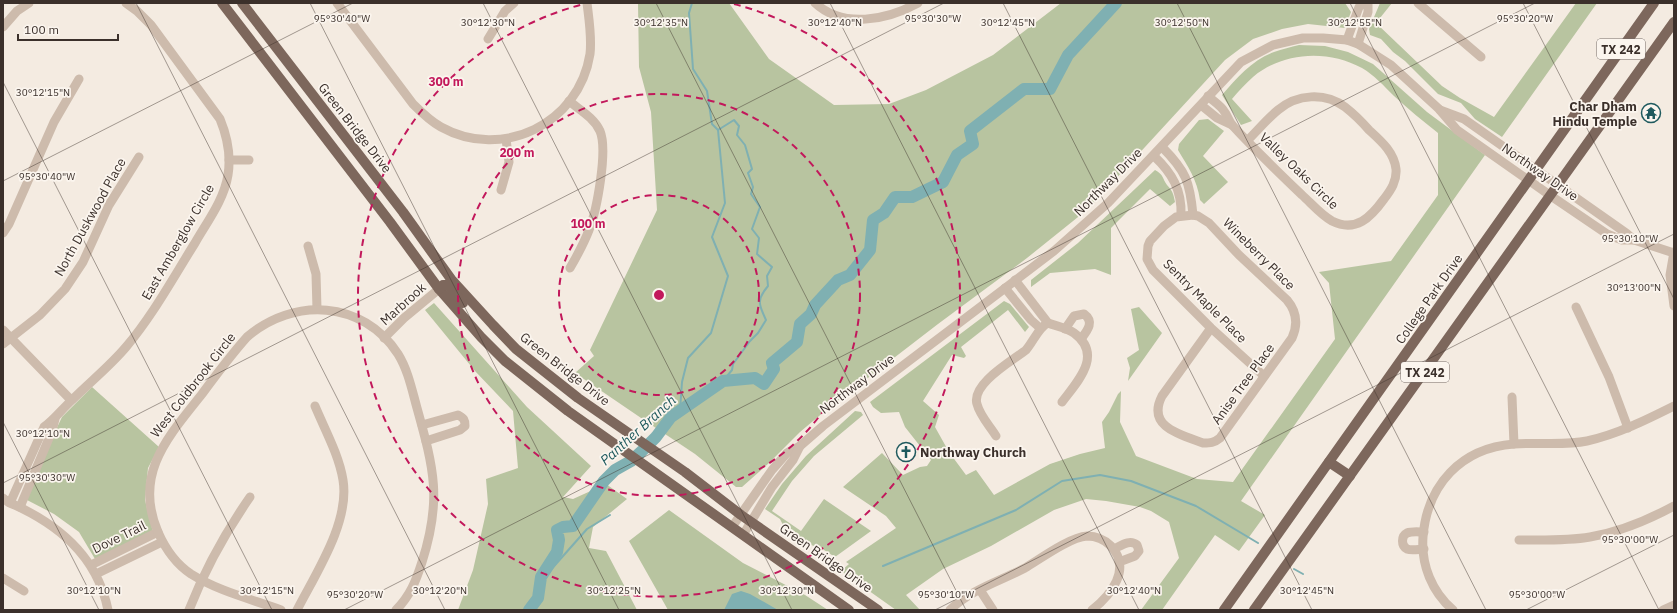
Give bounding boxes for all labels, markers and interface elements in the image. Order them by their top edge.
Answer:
text: 95°30'40"W [314,12,370,25]
text: 95°30'30"W [905,12,961,25]
text: 95°30'20"W [1497,12,1553,25]
scale bar [18,16,118,42]
text: 30°12'30"N [461,16,515,29]
text: 30°12'35"N [634,16,688,29]
text: 30°12'40"N [808,16,862,29]
text: 30°12'45"N [981,16,1035,29]
text: 30°12'50"N [1155,16,1209,29]
text: 30°12'55"N [1328,16,1382,29]
text: 100 m [24,22,59,37]
road number: TX 242 [1597,39,1645,59]
text: 300 m [428,74,464,89]
street label: Green Bridge Drive [315,80,395,176]
text: 30°12'15"N [16,86,70,99]
place label: Char Dham Hindu Temple [1553,98,1637,130]
temple icon: Char Dham Hindu Temple [1640,102,1662,124]
street label: Valley Oaks Circle [1256,129,1342,213]
street label: Northway Drive [1498,139,1582,205]
street label: Northway Drive [1070,144,1146,220]
text: 200 m [499,145,535,160]
street label: North Duskwood Place [50,155,130,279]
text: 95°30'40"W [19,170,75,183]
street label: East Amberglow Circle [138,181,218,303]
street label: Wineberry Place [1219,214,1299,294]
text: 100 m [570,216,606,231]
text: 95°30'10"W [1602,232,1658,245]
street label: College Park Drive [1392,251,1466,347]
street label: Sentry Maple Place [1159,255,1251,347]
street label: Marbrook [377,279,430,329]
text: 30°13'00"N [1607,281,1661,294]
centre of rings [652,288,666,302]
street label: West Coldbrook Circle [147,329,239,441]
street label: Green Bridge Drive [517,329,613,409]
street label: Anise Tree Place [1208,340,1278,428]
street label: Northway Drive [816,350,898,418]
road number: TX 242 [1401,362,1449,382]
water label: Panther Branch [596,391,680,469]
text: 30°12'10"N [16,427,70,440]
church icon: Northway Church [895,441,917,463]
place label: Northway Church [920,444,1026,461]
text: 95°30'30"W [19,471,75,484]
street label: Dove Trail [89,517,149,557]
street label: Green Bridge Drive [776,520,876,596]
text: 95°30'00"W [1602,533,1658,546]
text: 30°12'10"N [67,584,121,597]
text: 30°12'15"N [240,584,294,597]
text: 30°12'20"N [413,584,467,597]
text: 30°12'25"N [587,584,641,597]
text: 30°12'30"N [760,584,814,597]
text: 30°12'40"N [1107,584,1161,597]
text: 30°12'45"N [1280,584,1334,597]
text: 95°30'20"W [327,588,383,601]
text: 95°30'10"W [918,588,974,601]
text: 95°30'00"W [1509,588,1565,601]

